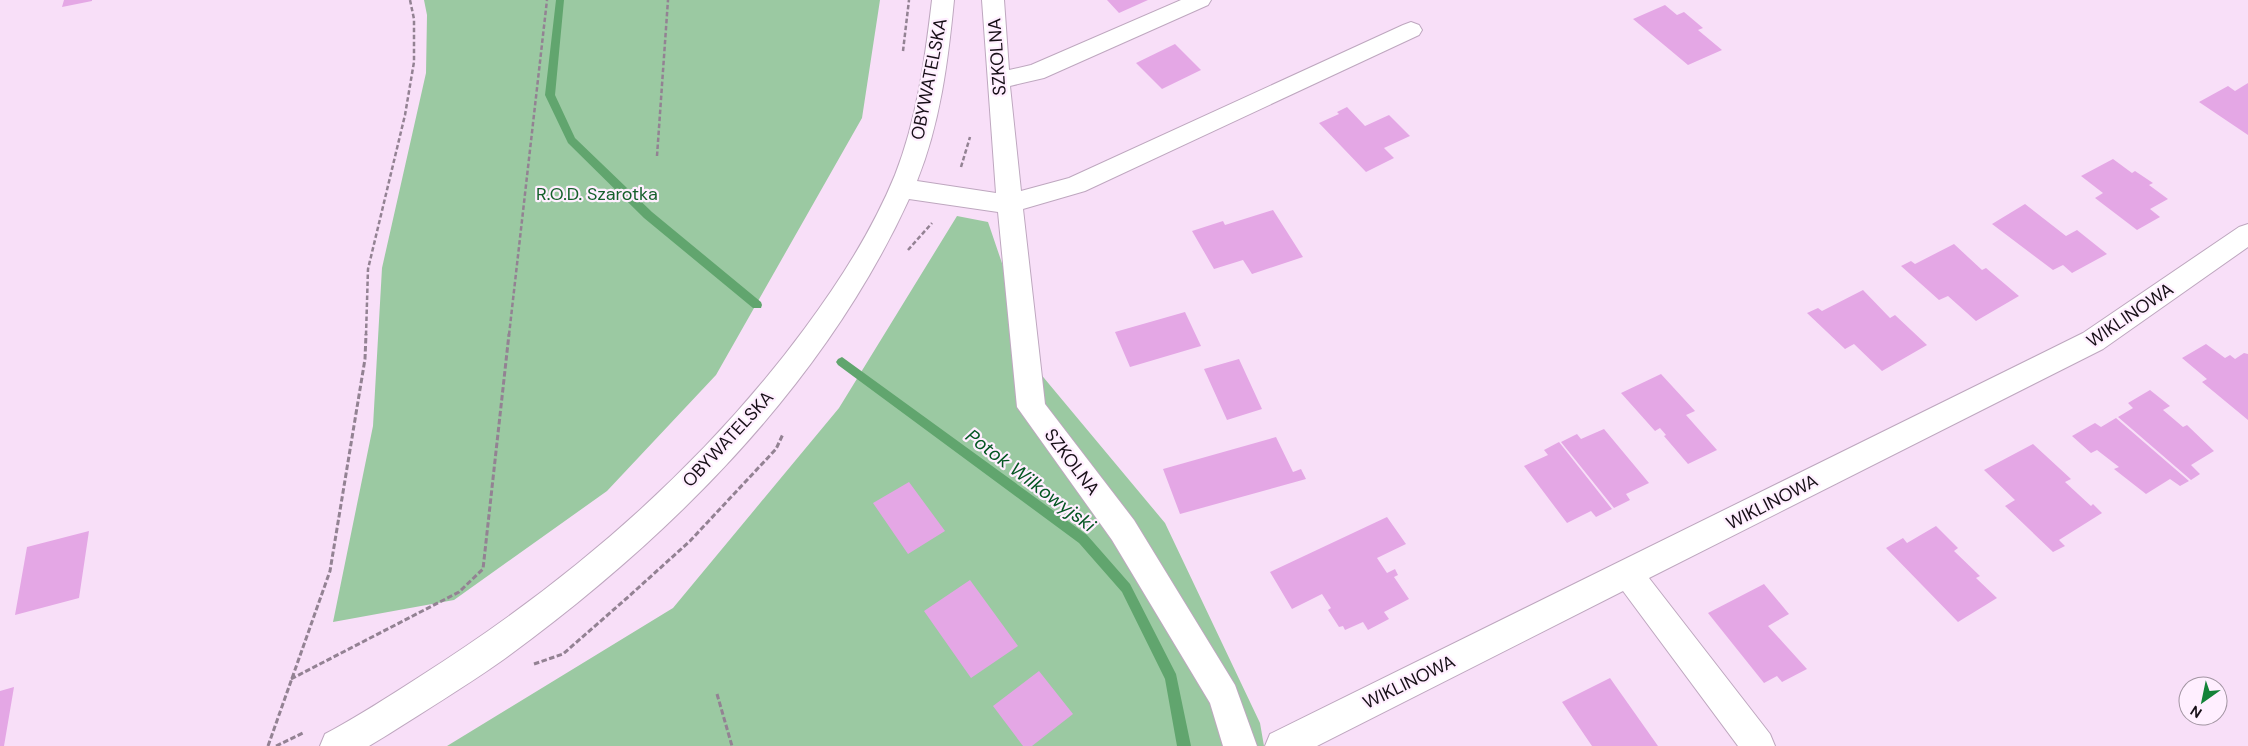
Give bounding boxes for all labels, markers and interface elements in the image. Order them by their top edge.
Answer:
street label: OBYWATELSKA [905,16,953,142]
street label: SZKOLNA [982,17,1012,97]
park label: R.O.D. Szarotka [536,182,658,206]
street label: WIKLINOWA [2082,277,2178,353]
street label: OBYWATELSKA [677,386,779,492]
water label: Potok Wilkowyjski [961,423,1101,538]
street label: SZKOLNA [1039,424,1105,500]
street label: WIKLINOWA [1722,469,1822,535]
street label: WIKLINOWA [1359,649,1459,715]
north arrow [2178,676,2228,726]
text: N [2187,702,2205,722]

